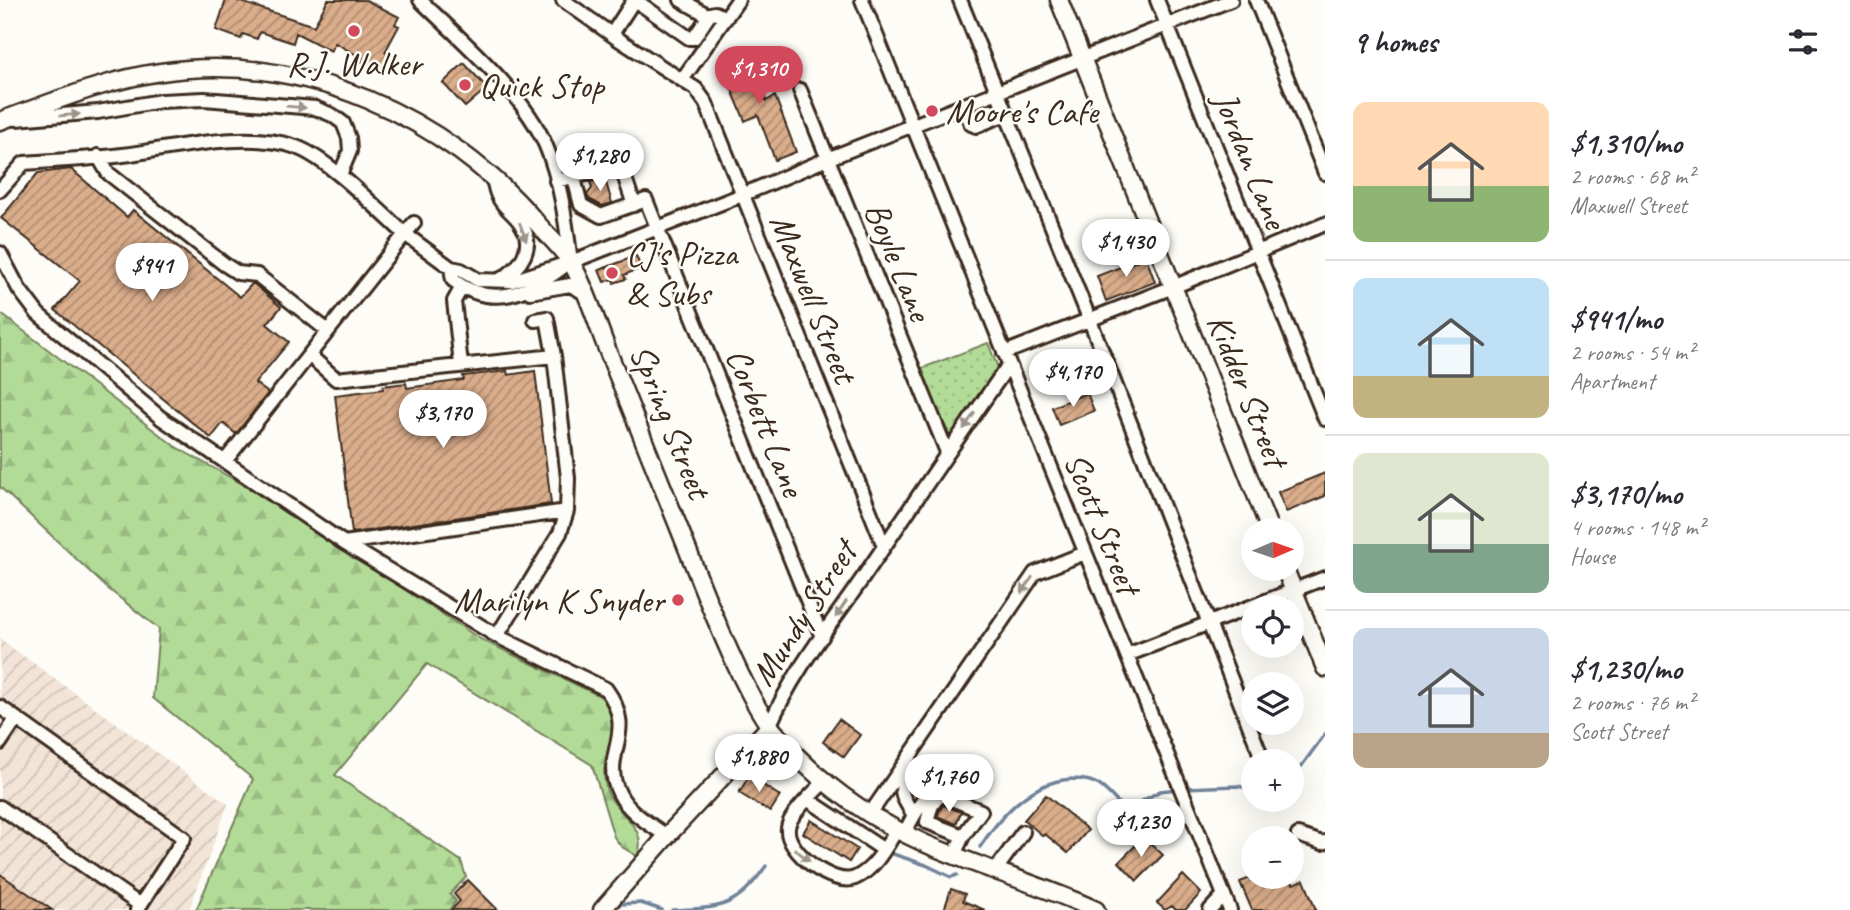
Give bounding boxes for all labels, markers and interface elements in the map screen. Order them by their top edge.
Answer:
marker: R.J. Walker [346,23,362,39]
text: 9 homes [1353,23,1437,61]
icon: filters [1784,23,1822,61]
place label: R.J. Walker [287,41,424,86]
pin: $1,310 [702,46,816,106]
text: $1,310 [731,54,787,83]
place label: Quick Stop [479,63,606,108]
marker: Quick Stop [457,77,473,93]
street label: Jordan Lane [1202,83,1299,238]
place label: Moore's Cafe [946,89,1100,134]
one-way arrow [285,102,307,113]
marker: Moore's Cafe [924,103,940,119]
one-way arrow [59,109,81,120]
text: $1,310/mo [1570,124,1682,162]
icon: home [1409,130,1493,214]
pin: $1,280 [543,134,657,193]
text: $1,280 [572,141,628,170]
text: 2 rooms · 68 m² [1570,162,1694,191]
text: Maxwell Street [1570,191,1687,220]
street label: Boyle Lane [854,195,944,330]
street label: Maxwell Street [759,207,869,392]
pin: $1,430 [1069,219,1183,279]
one-way arrow [518,222,529,243]
text: $1,430 [1098,227,1154,256]
place label: CJ's Pizza & Subs [626,231,739,316]
pin: $941 [111,244,193,303]
text: $941 [131,251,173,280]
marker: CJ's Pizza & Subs [604,265,620,281]
text: $941/mo [1570,300,1662,338]
icon: home [1409,306,1493,390]
street label: Kidder Street [1197,307,1300,477]
street label: Spring Street [619,338,723,508]
text: 2 rooms · 54 m² [1570,338,1694,367]
street label: Corbett Lane [715,341,817,505]
pin: $4,170 [1016,350,1130,409]
text: $4,170 [1045,357,1101,386]
text: Apartment [1570,367,1655,396]
pin: $3,170 [386,391,500,450]
text: $3,170 [415,398,471,427]
one-way arrow [962,412,976,430]
street label: Scott Street [1054,446,1153,604]
text: $3,170/mo [1570,475,1682,513]
icon: home [1409,481,1493,565]
text: 4 rooms · 148 m² [1570,513,1705,542]
north arrow [1241,518,1304,581]
map controls [1241,518,1304,889]
street label: Mundy Street [740,529,869,694]
text: House [1570,542,1615,571]
one-way arrow [1021,576,1034,595]
place label: Marilyn K Snyder [454,578,666,623]
marker: Marilyn K Snyder [670,592,686,608]
button: locate [1241,595,1304,658]
one-way arrow [835,600,848,619]
text: $1,230/mo [1570,650,1682,688]
icon: home [1409,656,1493,740]
button: layers [1241,672,1304,735]
text: 2 rooms · 76 m² [1570,688,1694,717]
text: Scott Street [1570,717,1667,746]
pin: $1,880 [702,734,816,794]
text: $1,880 [731,742,787,771]
button: + [1241,749,1304,812]
pin: $1,760 [892,754,1006,814]
text: $1,760 [921,762,977,791]
pin: $1,230 [1084,800,1198,859]
text: $1,230 [1113,807,1169,836]
button: − [1241,826,1304,889]
one-way arrow [793,848,811,863]

